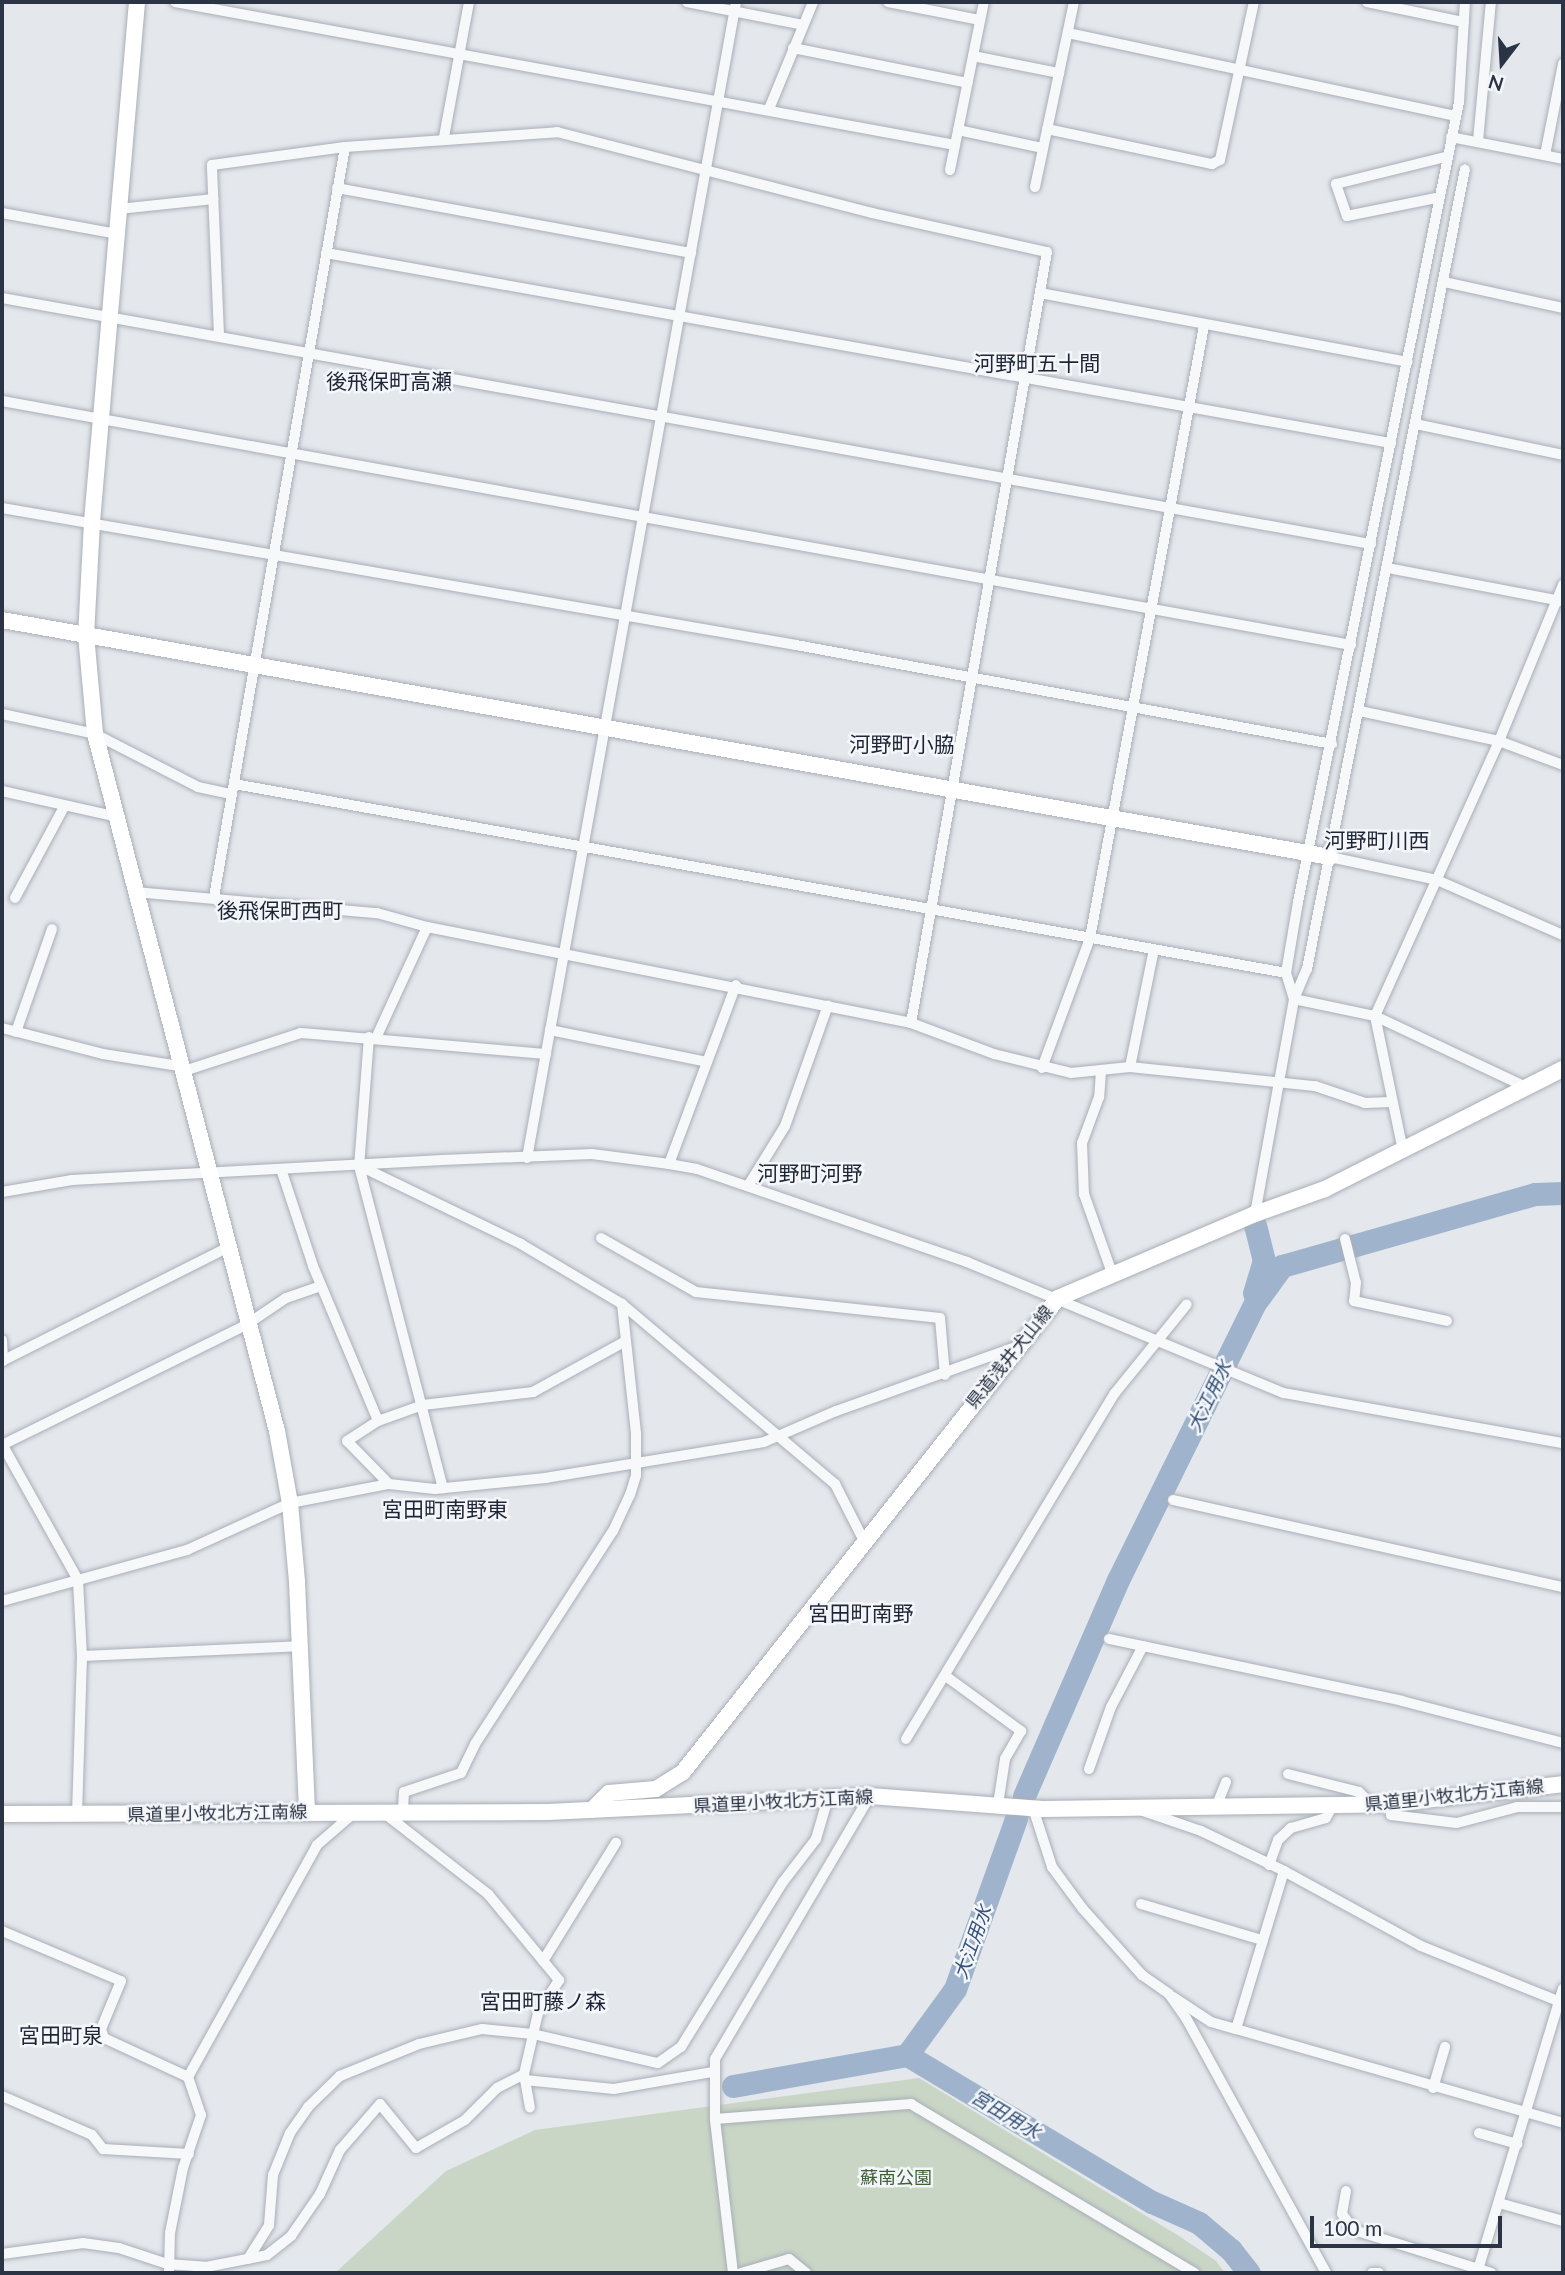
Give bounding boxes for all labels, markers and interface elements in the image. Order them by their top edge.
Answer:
north arrow [1467,28,1537,98]
text: N [1485,70,1506,97]
district label: 河野町五十間 [974,350,1100,376]
district label: 後飛保町高瀬 [326,368,452,394]
district label: 河野町小脇 [850,731,954,757]
district label: 河野町川西 [1325,827,1429,853]
district label: 後飛保町西町 [217,897,343,923]
district label: 河野町河野 [758,1160,862,1186]
street label: 県道浅井犬山線 [961,1301,1057,1413]
water label: 大江用水 [1182,1357,1236,1435]
district label: 宮田町南野東 [382,1496,508,1522]
district label: 宮田町南野 [809,1600,913,1626]
street label: 県道里小牧北方江南線 [1363,1775,1545,1815]
street label: 県道里小牧北方江南線 [693,1786,873,1816]
street label: 県道里小牧北方江南線 [127,1801,307,1825]
water label: 大江用水 [948,1902,996,1982]
district label: 宮田町藤ノ森 [480,1988,606,2014]
district label: 宮田町泉 [19,2022,103,2048]
water label: 宮田用水 [968,2085,1044,2143]
park label: 蘇南公園 [860,2166,932,2188]
scale bar [1313,2202,1506,2246]
text: 100 m [1323,2215,1382,2240]

